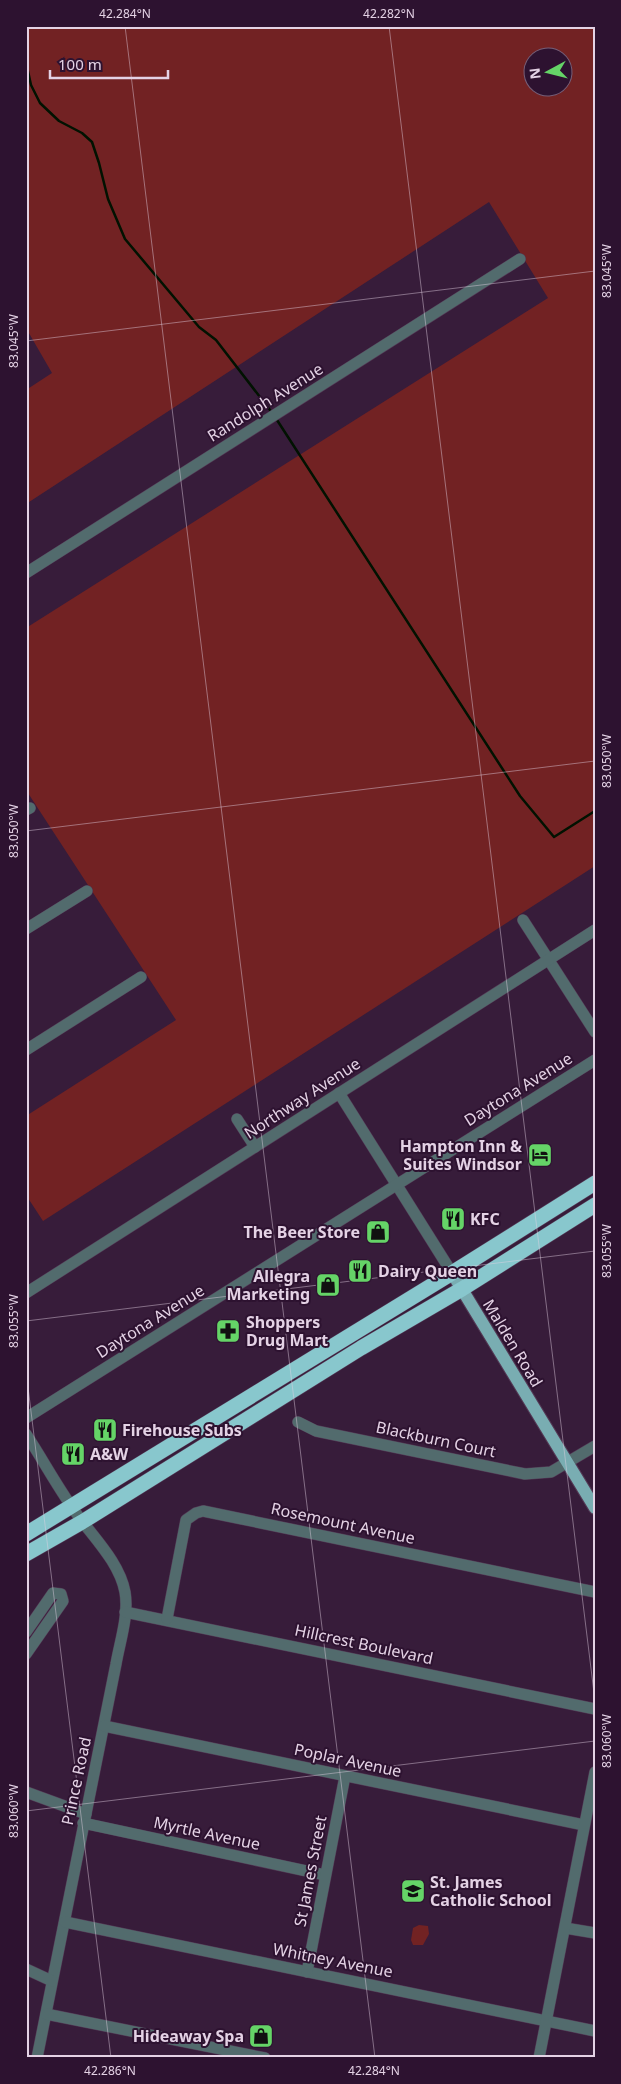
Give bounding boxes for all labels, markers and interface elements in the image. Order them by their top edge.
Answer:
text: 42.284°N [99,5,151,22]
text: 42.282°N [363,5,415,22]
scale bar [50,48,168,80]
north arrow [524,48,574,98]
text: 100 m [58,54,102,74]
text: N [524,67,545,80]
text: 83.045°W [598,244,615,298]
text: 83.045°W [5,314,22,368]
street label: Randolph Avenue [203,358,327,446]
text: 83.050°W [598,734,615,788]
text: 83.050°W [5,804,22,858]
street label: Daytona Avenue [460,1047,576,1131]
street label: Northway Avenue [240,1052,364,1144]
place label: Hampton Inn & Suites Windsor [400,1135,522,1175]
hotel icon: Hampton Inn & Suites Windsor [527,1142,553,1168]
restaurant icon: KFC [440,1206,466,1232]
place label: KFC [470,1208,500,1230]
shop icon: The Beer Store [365,1219,391,1245]
place label: The Beer Store [243,1221,360,1243]
text: 83.055°W [598,1224,615,1278]
restaurant icon: Dairy Queen [347,1258,373,1284]
place label: Dairy Queen [378,1260,477,1282]
place label: Allegra Marketing [226,1265,310,1305]
shop icon: Allegra Marketing [315,1272,341,1298]
street label: Daytona Avenue [92,1279,208,1363]
text: 83.055°W [5,1294,22,1348]
street label: Malden Road [478,1295,548,1391]
place label: Shoppers Drug Mart [246,1311,328,1351]
pharmacy icon: Shoppers Drug Mart [215,1318,241,1344]
street label: Blackburn Court [374,1416,498,1463]
restaurant icon: Firehouse Subs [92,1417,118,1443]
place label: Firehouse Subs [122,1419,242,1441]
restaurant icon: A&W [60,1441,86,1467]
place label: A&W [90,1443,129,1465]
street label: Rosemount Avenue [269,1497,417,1549]
street label: Hillcrest Boulevard [293,1619,435,1669]
text: 83.060°W [598,1714,615,1768]
street label: Prince Road [56,1735,96,1827]
street label: Poplar Avenue [292,1738,404,1782]
text: 83.060°W [5,1784,22,1838]
street label: Myrtle Avenue [152,1811,262,1855]
street label: St James Street [288,1813,332,1928]
place label: St. James Catholic School [430,1871,551,1911]
school or university icon: St. James Catholic School [400,1878,426,1904]
street label: Whitney Avenue [271,1938,395,1982]
shop icon: Hideaway Spa [248,2023,274,2049]
place label: Hideaway Spa [133,2025,244,2047]
text: 42.286°N [84,2062,136,2079]
text: 42.284°N [348,2062,400,2079]

